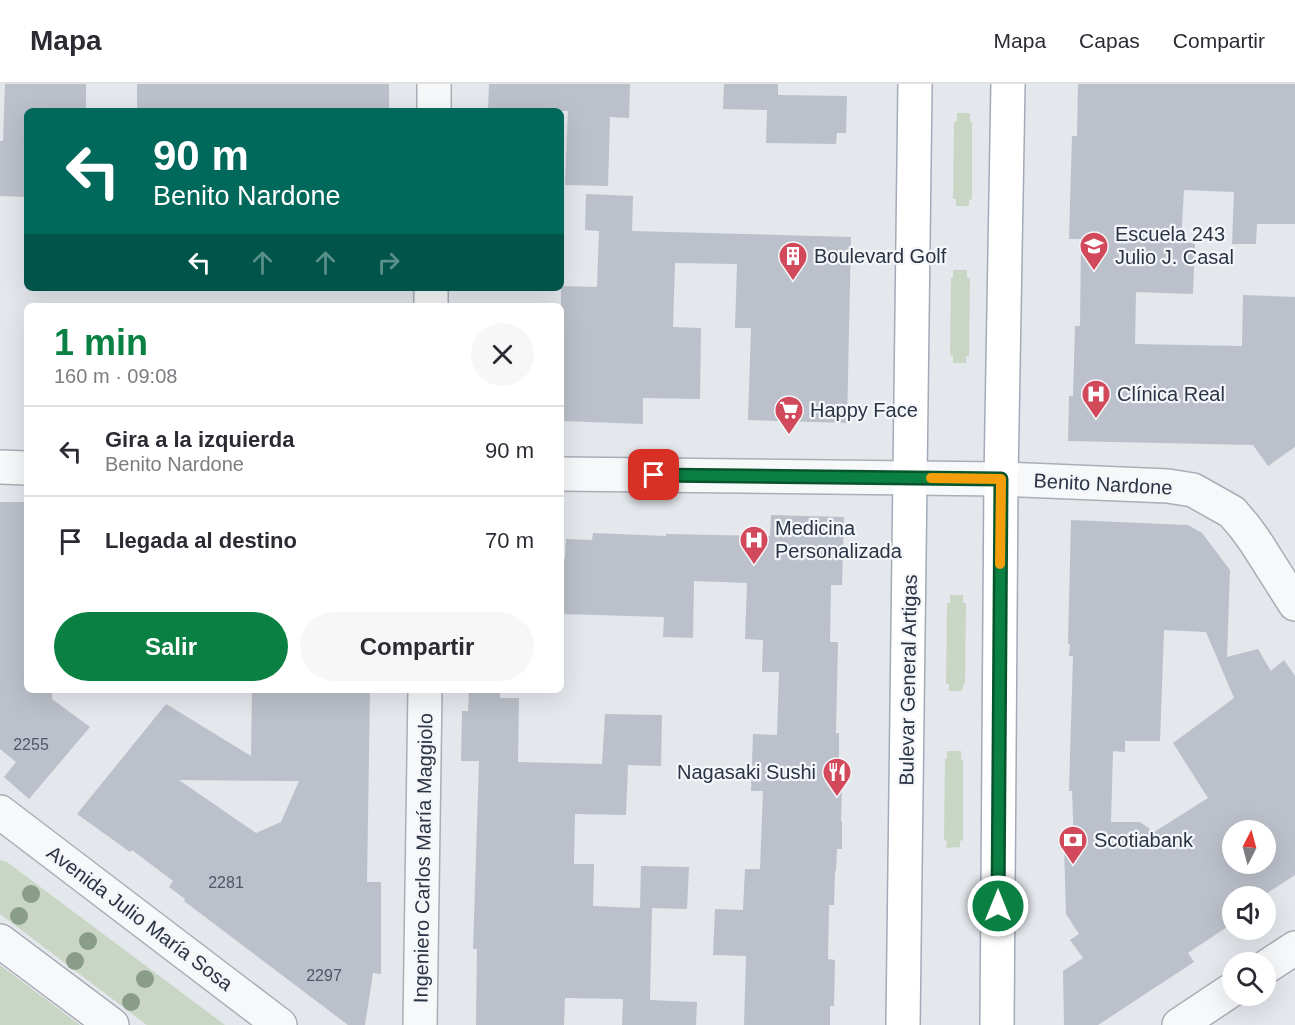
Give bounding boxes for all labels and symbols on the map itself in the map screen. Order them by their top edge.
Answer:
place label: Escuela 243 Julio J. Casal [1115,223,1234,268]
school or university icon: Escuela 243 Julio J. Casal [1078,230,1110,272]
building icon: Boulevard Golf [777,240,809,282]
place label: Boulevard Golf [814,245,947,267]
hospital icon: Clínica Real [1080,378,1112,420]
place label: Clínica Real [1117,383,1225,405]
supermarket icon: Happy Face [773,394,805,436]
place label: Happy Face [810,399,918,421]
pin [628,449,679,500]
street label: Benito Nardone [1033,469,1173,499]
place label: Medicina Personalizada [775,517,903,562]
hospital icon: Medicina Personalizada [738,524,770,566]
street label: Bulevar General Artigas [895,574,921,786]
street label: Ingeniero Carlos María Maggiolo [409,713,437,1003]
house number: 2255 [13,736,49,753]
restaurant icon: Nagasaki Sushi [821,756,853,798]
place label: Nagasaki Sushi [677,761,816,783]
north arrow [1222,820,1276,874]
bank icon: Scotiabank [1057,824,1089,866]
place label: Scotiabank [1094,829,1194,851]
street label: Avenida Julio María Sosa [43,841,238,995]
house number: 2281 [208,874,244,891]
position arrow [966,874,1030,938]
house number: 2297 [306,967,342,984]

